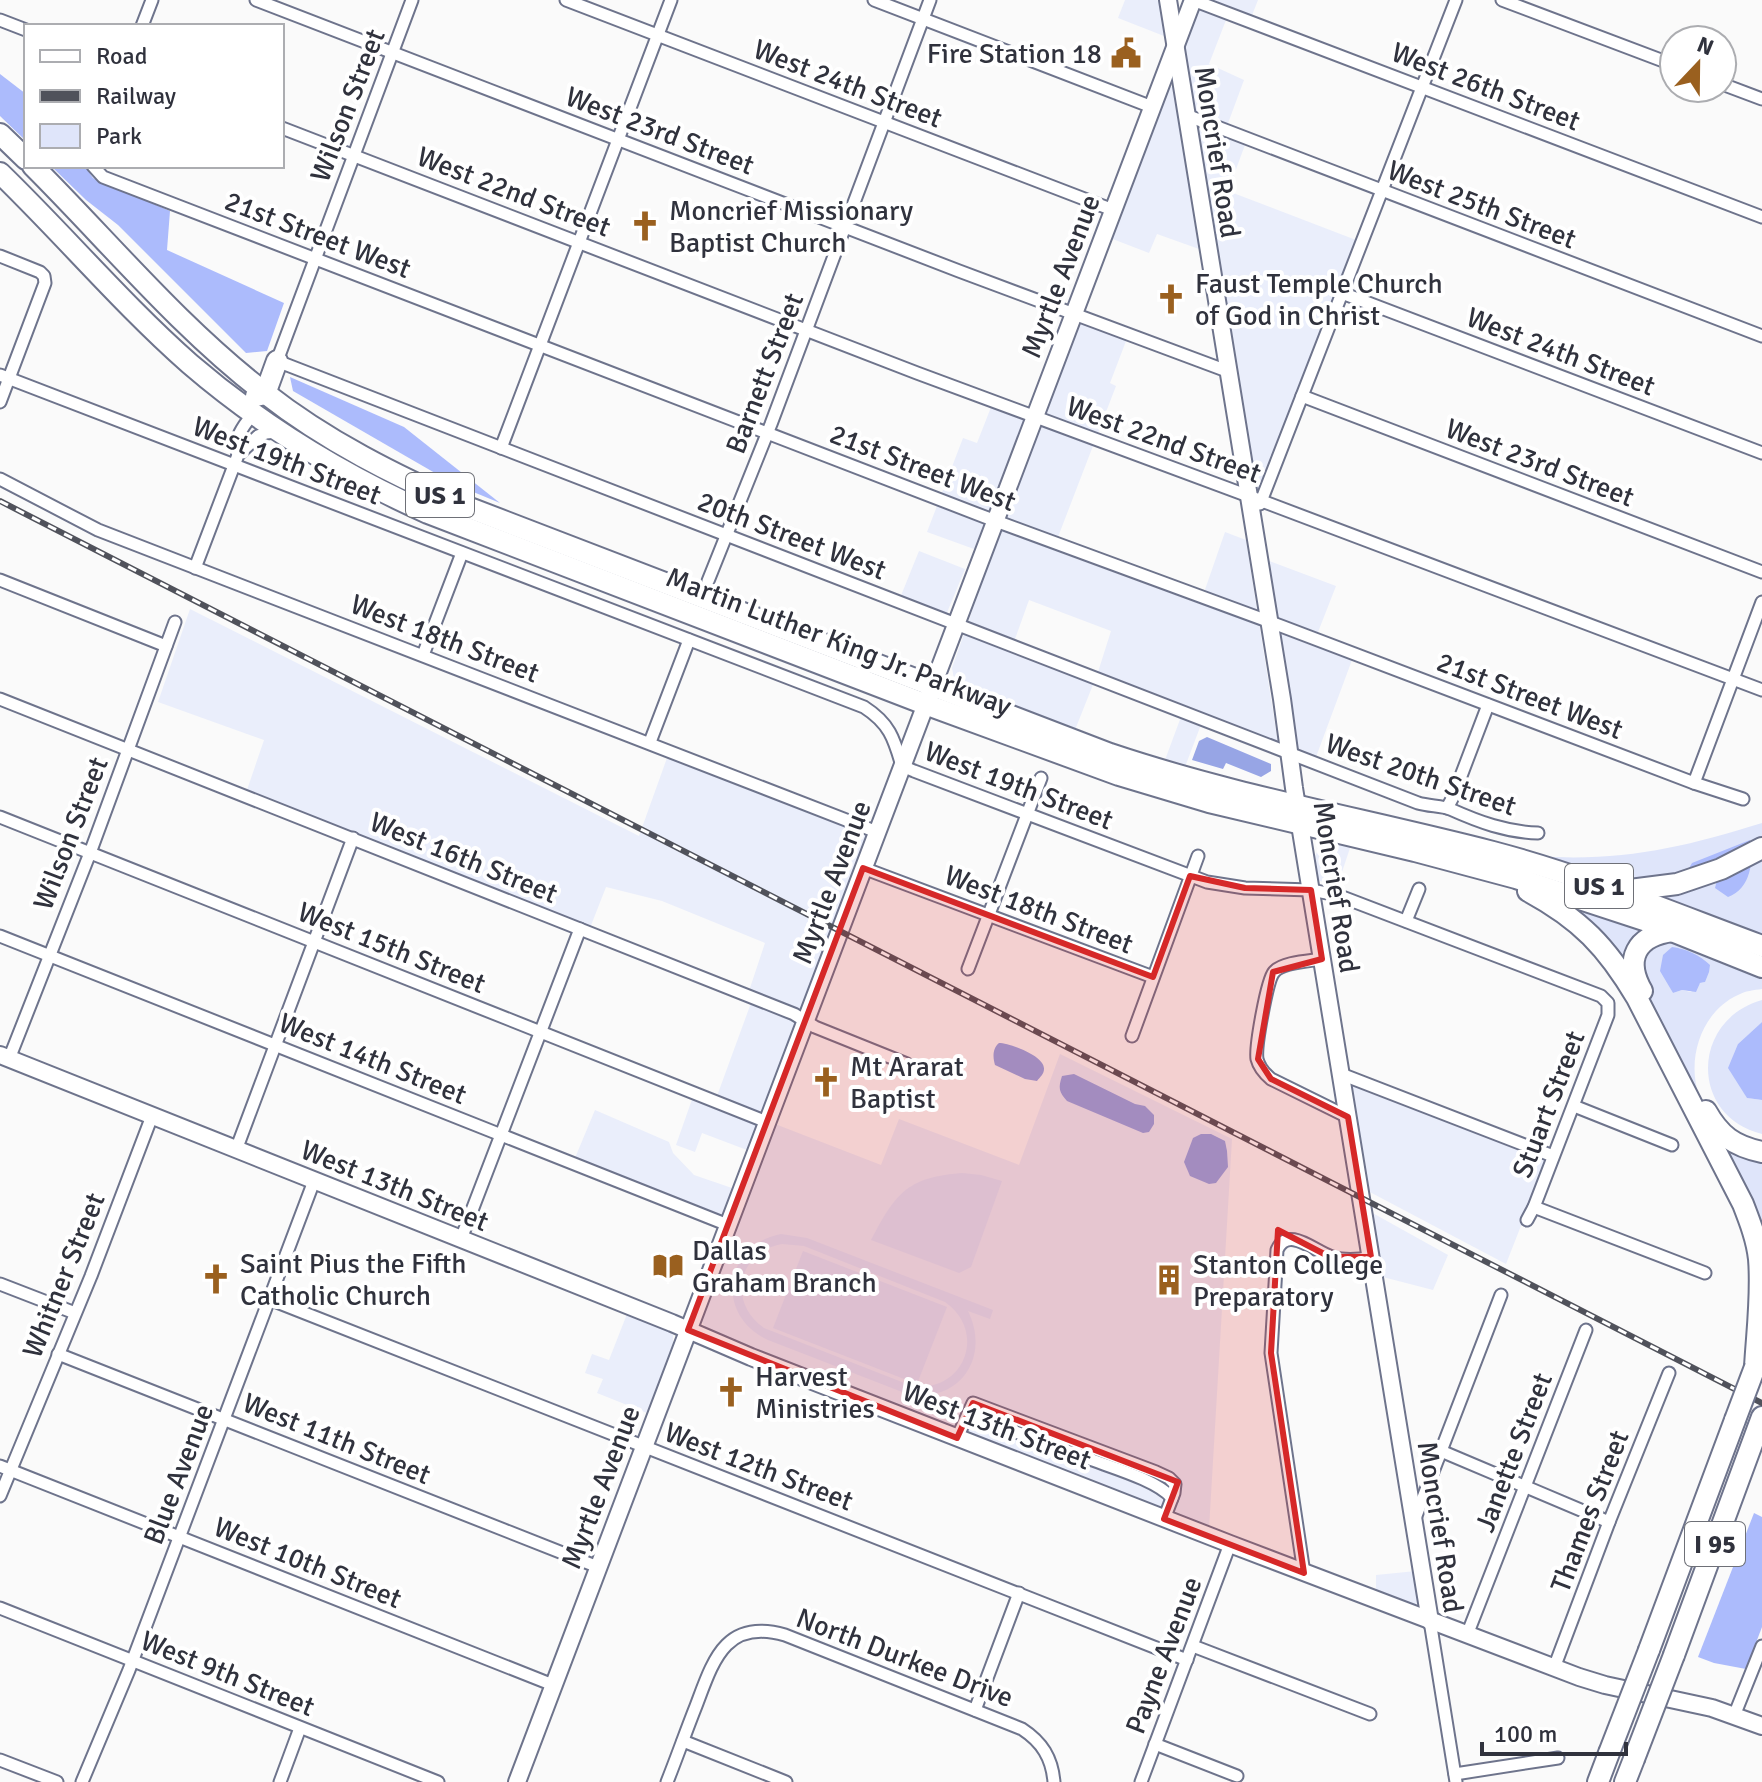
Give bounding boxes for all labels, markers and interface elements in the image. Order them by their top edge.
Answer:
legend [24,24,284,168]
street label: Wilson Street [303,24,393,187]
north arrow [1658,24,1738,104]
text: N [1693,31,1717,61]
street label: West 24th Street [749,32,947,136]
street label: West 26th Street [1387,35,1585,139]
public building icon: Fire Station 18 [1109,36,1143,70]
place label: Fire Station 18 [927,37,1102,71]
text: Road [96,41,147,71]
street label: Moncrief Road [1187,64,1247,241]
street label: West 23rd Street [561,79,759,183]
text: Railway [96,81,176,111]
text: Park [96,121,142,151]
street label: West 22nd Street [412,139,615,244]
street label: West 25th Street [1383,153,1581,257]
street label: 21st Street West [220,184,416,286]
street label: Myrtle Avenue [1014,190,1108,363]
place label: Moncrief Missionary Baptist Church [669,194,913,260]
church icon: Moncrief Missionary Baptist Church [628,209,662,243]
place label: Faust Temple Church of God in Christ [1195,267,1443,333]
church icon: Faust Temple Church of God in Christ [1154,282,1188,316]
street label: Barnett Street [719,288,811,459]
street label: West 24th Street [1462,300,1660,404]
street label: West 22nd Street [1062,389,1266,491]
street label: West 19th Street [188,409,386,513]
street label: West 23rd Street [1441,411,1639,515]
street label: 21st Street West [825,417,1021,519]
road number: US 1 [406,473,474,517]
street label: 20th Street West [693,484,891,588]
street label: Martin Luther King Jr. Parkway [661,560,1016,724]
street label: West 18th Street [346,587,544,691]
street label: 21st Street West [1432,645,1628,747]
street label: West 20th Street [1321,726,1521,824]
street label: West 19th Street [920,734,1118,838]
street label: Wilson Street [26,752,116,915]
street label: Myrtle Avenue [785,796,879,969]
street label: Moncrief Road [1306,799,1366,976]
street label: West 16th Street [365,805,563,911]
street label: West 18th Street [940,858,1138,962]
road number: US 1 [1565,864,1633,908]
street label: West 15th Street [293,895,491,1001]
street label: West 14th Street [274,1006,472,1112]
street label: Stuart Street [1505,1026,1593,1183]
place label: Mt Ararat Baptist [850,1050,964,1116]
church icon: Mt Ararat Baptist [809,1065,843,1099]
street label: West 13th Street [296,1133,494,1239]
street label: Whitner Street [15,1188,113,1363]
place label: Dallas Graham Branch [692,1234,877,1300]
place label: Saint Pius the Fifth Catholic Church [240,1247,467,1313]
place label: Stanton College Preparatory [1193,1248,1383,1314]
library icon: Dallas Graham Branch [651,1249,685,1283]
church icon: Saint Pius the Fifth Catholic Church [199,1262,233,1296]
building icon: Stanton College Preparatory [1152,1263,1186,1297]
place label: Harvest Ministries [755,1360,875,1426]
street label: Janette Street [1468,1368,1560,1537]
street label: West 13th Street [898,1374,1096,1478]
church icon: Harvest Ministries [714,1375,748,1409]
street label: West 11th Street [238,1386,436,1492]
street label: Blue Avenue [137,1399,221,1549]
street label: Myrtle Avenue [554,1401,648,1574]
street label: West 12th Street [660,1415,858,1519]
street label: Thames Street [1543,1425,1636,1597]
street label: Moncrief Road [1410,1439,1470,1616]
street label: West 10th Street [209,1510,407,1616]
road number: I 95 [1685,1522,1745,1566]
street label: Payne Avenue [1118,1572,1209,1739]
street label: North Durkee Drive [791,1601,1018,1715]
street label: West 9th Street [136,1624,320,1724]
scale bar [1482,1706,1626,1756]
text: 100 m [1494,1719,1557,1749]

